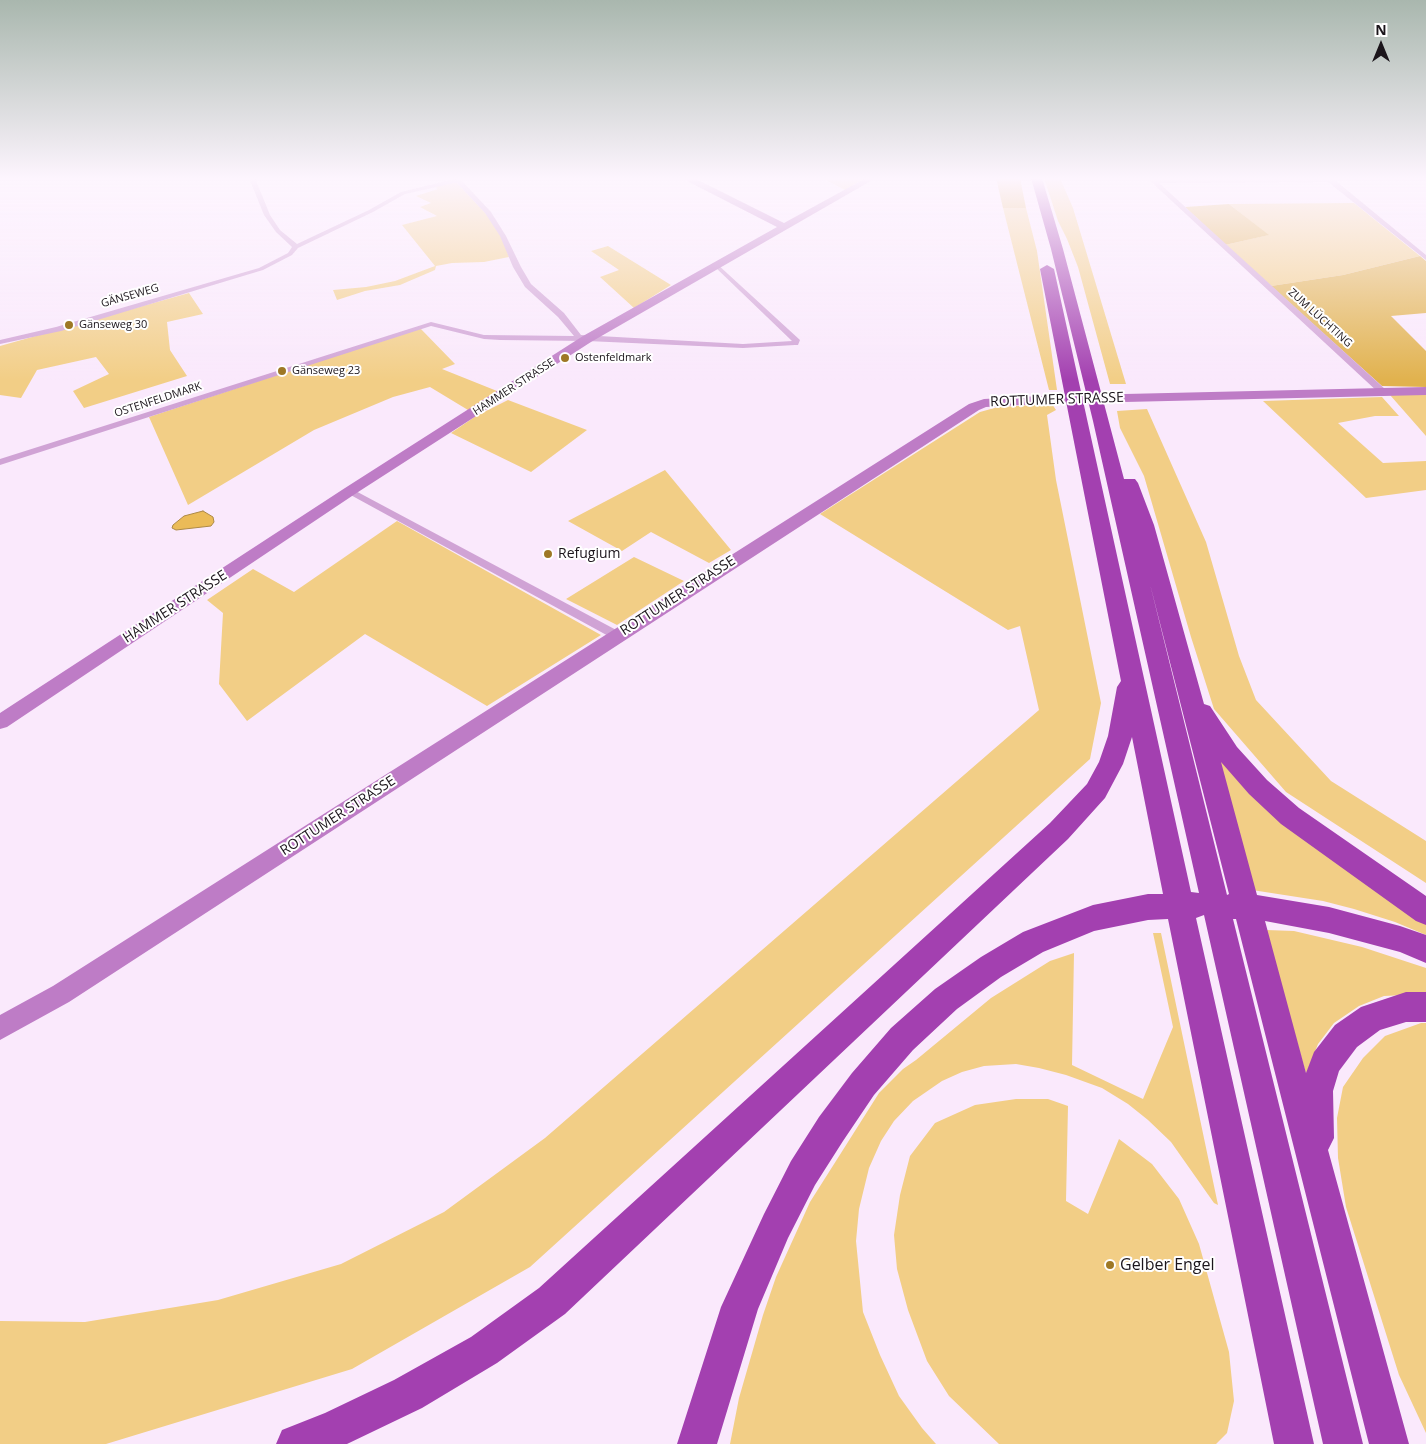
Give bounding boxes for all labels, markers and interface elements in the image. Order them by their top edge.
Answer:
north arrow [1356,20,1406,70]
text: N [1375,20,1387,39]
street label: GÄNSEWEG [100,281,160,311]
street label: ZUM LÜCHTING [1285,286,1355,350]
place label: Gänseweg 30 [79,318,147,332]
marker: Gänseweg 30 [63,319,75,331]
place label: Ostenfeldmark [575,351,652,365]
marker: Ostenfeldmark [559,352,571,364]
street label: HAMMER STRASSE [471,356,557,418]
place label: Gänseweg 23 [292,364,360,378]
marker: Gänseweg 23 [276,365,288,377]
street label: OSTENFELDMARK [113,380,203,420]
street label: ROTTUMER STRASSE [990,389,1124,411]
place label: Refugium [558,546,620,562]
marker: Refugium [542,548,554,560]
street label: ROTTUMER STRASSE [617,553,739,639]
street label: HAMMER STRASSE [120,567,230,647]
street label: ROTTUMER STRASSE [277,773,399,859]
place label: Gelber Engel [1120,1255,1215,1275]
marker: Gelber Engel [1104,1259,1116,1271]

